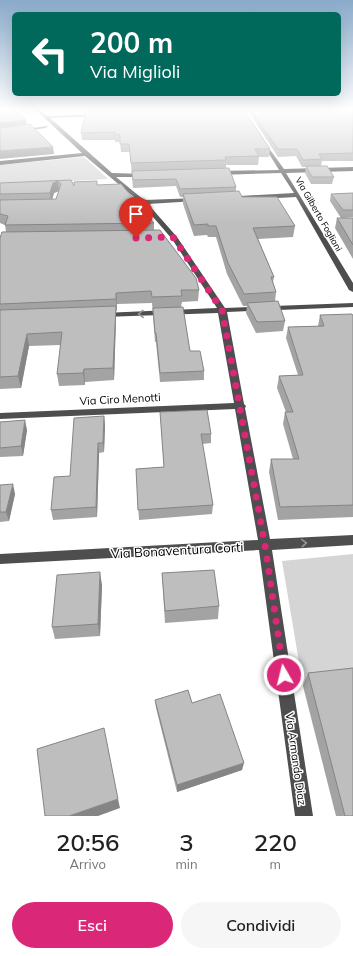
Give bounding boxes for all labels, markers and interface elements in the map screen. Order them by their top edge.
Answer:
text: 200 m [90,25,173,60]
icon: left [24,28,76,80]
text: Via Miglioli [90,60,180,83]
street label: Via Gilberto Fogliani [293,175,345,253]
pin [119,197,153,238]
icon: arrive [125,203,147,225]
one-way arrow [138,309,144,318]
street label: Via Ciro Menotti [79,390,161,408]
one-way arrow [301,538,307,547]
street label: Via Bonaventura Corti [110,539,244,561]
position arrow [263,654,305,696]
street label: Via Armando Diaz [283,712,309,807]
text: 20:56 [56,827,119,857]
text: 3 [179,827,194,857]
text: 220 [254,827,297,857]
text: Arrivo [70,856,106,872]
text: min [175,856,198,872]
text: m [270,856,281,872]
button: Esci [12,902,173,948]
button: Condividi [181,902,341,948]

